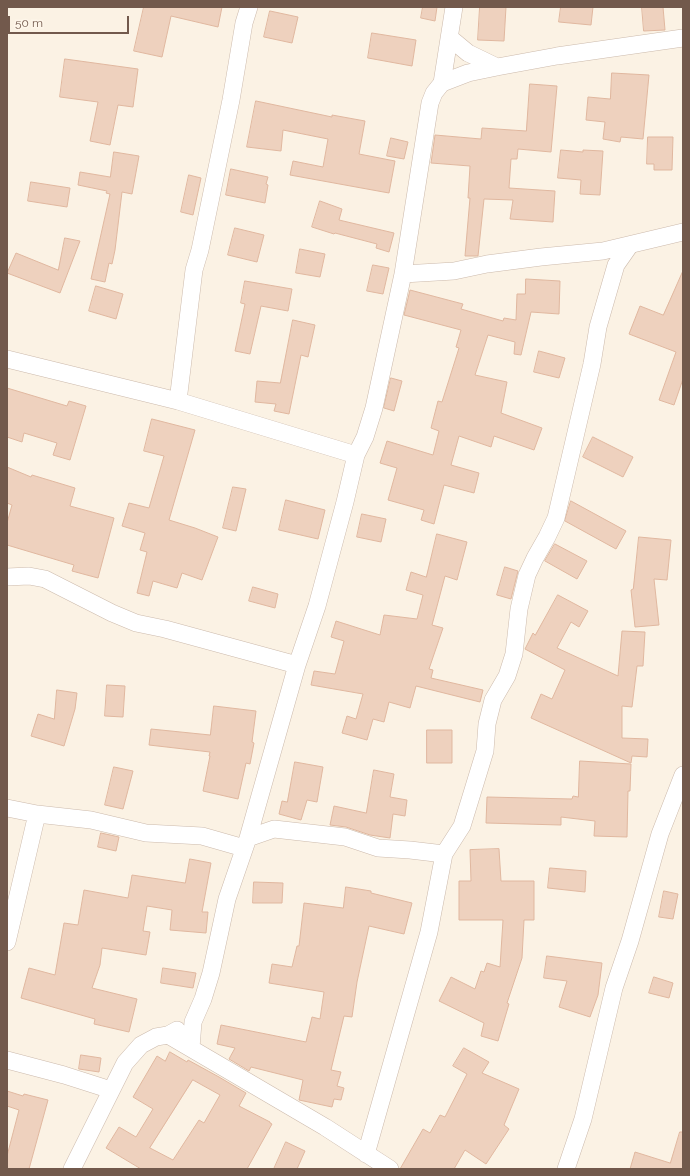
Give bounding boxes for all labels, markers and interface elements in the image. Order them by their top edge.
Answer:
scale bar [10,8,131,34]
text: 50 m [15,16,43,30]

